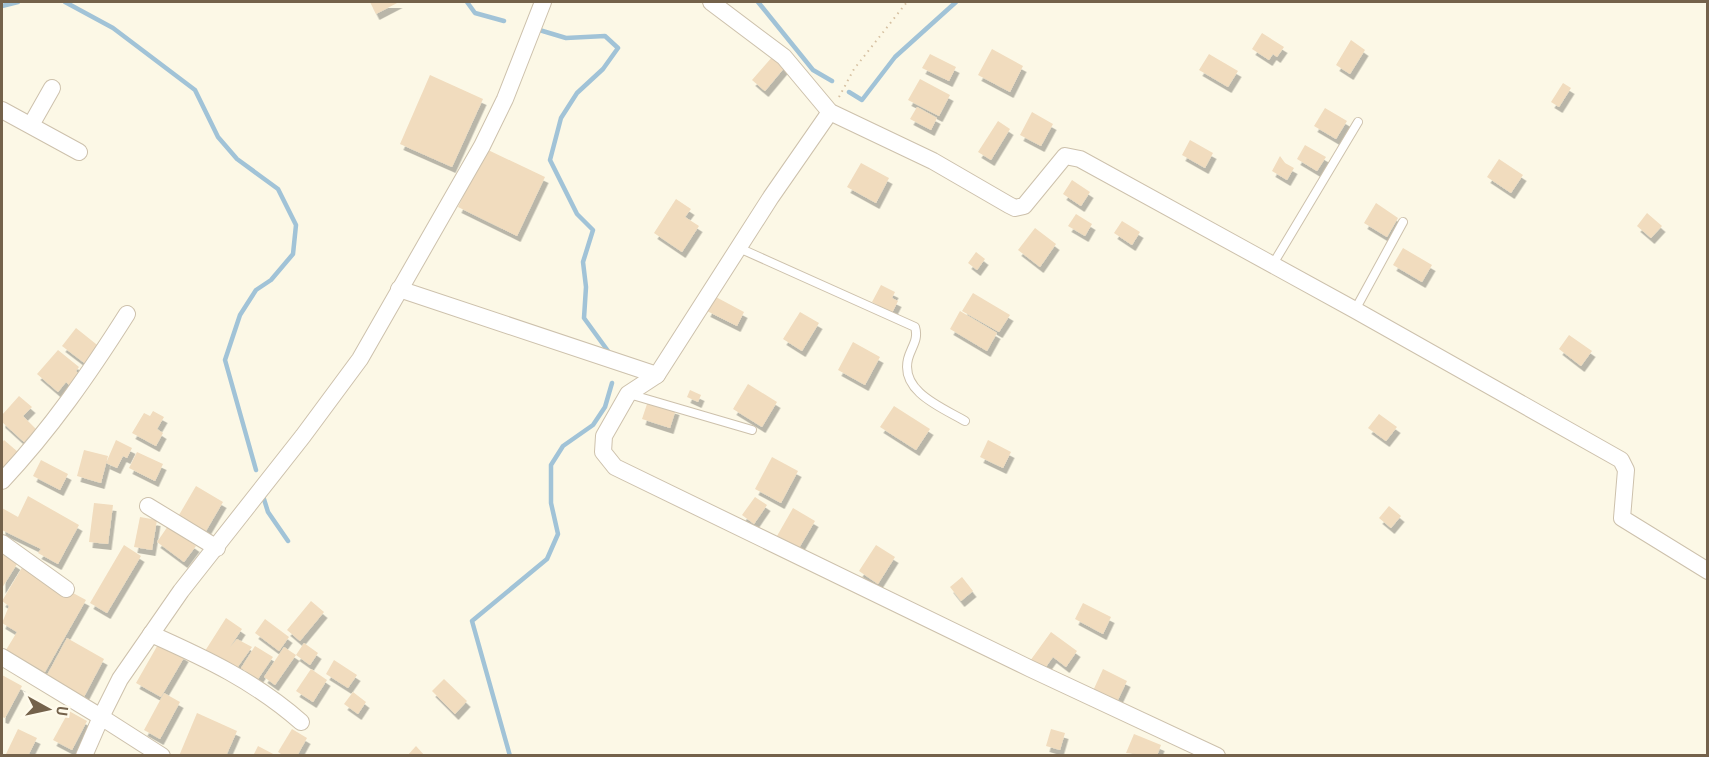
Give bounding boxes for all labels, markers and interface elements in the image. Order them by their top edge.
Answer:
north arrow [18,679,78,739]
text: U [51,705,74,717]

